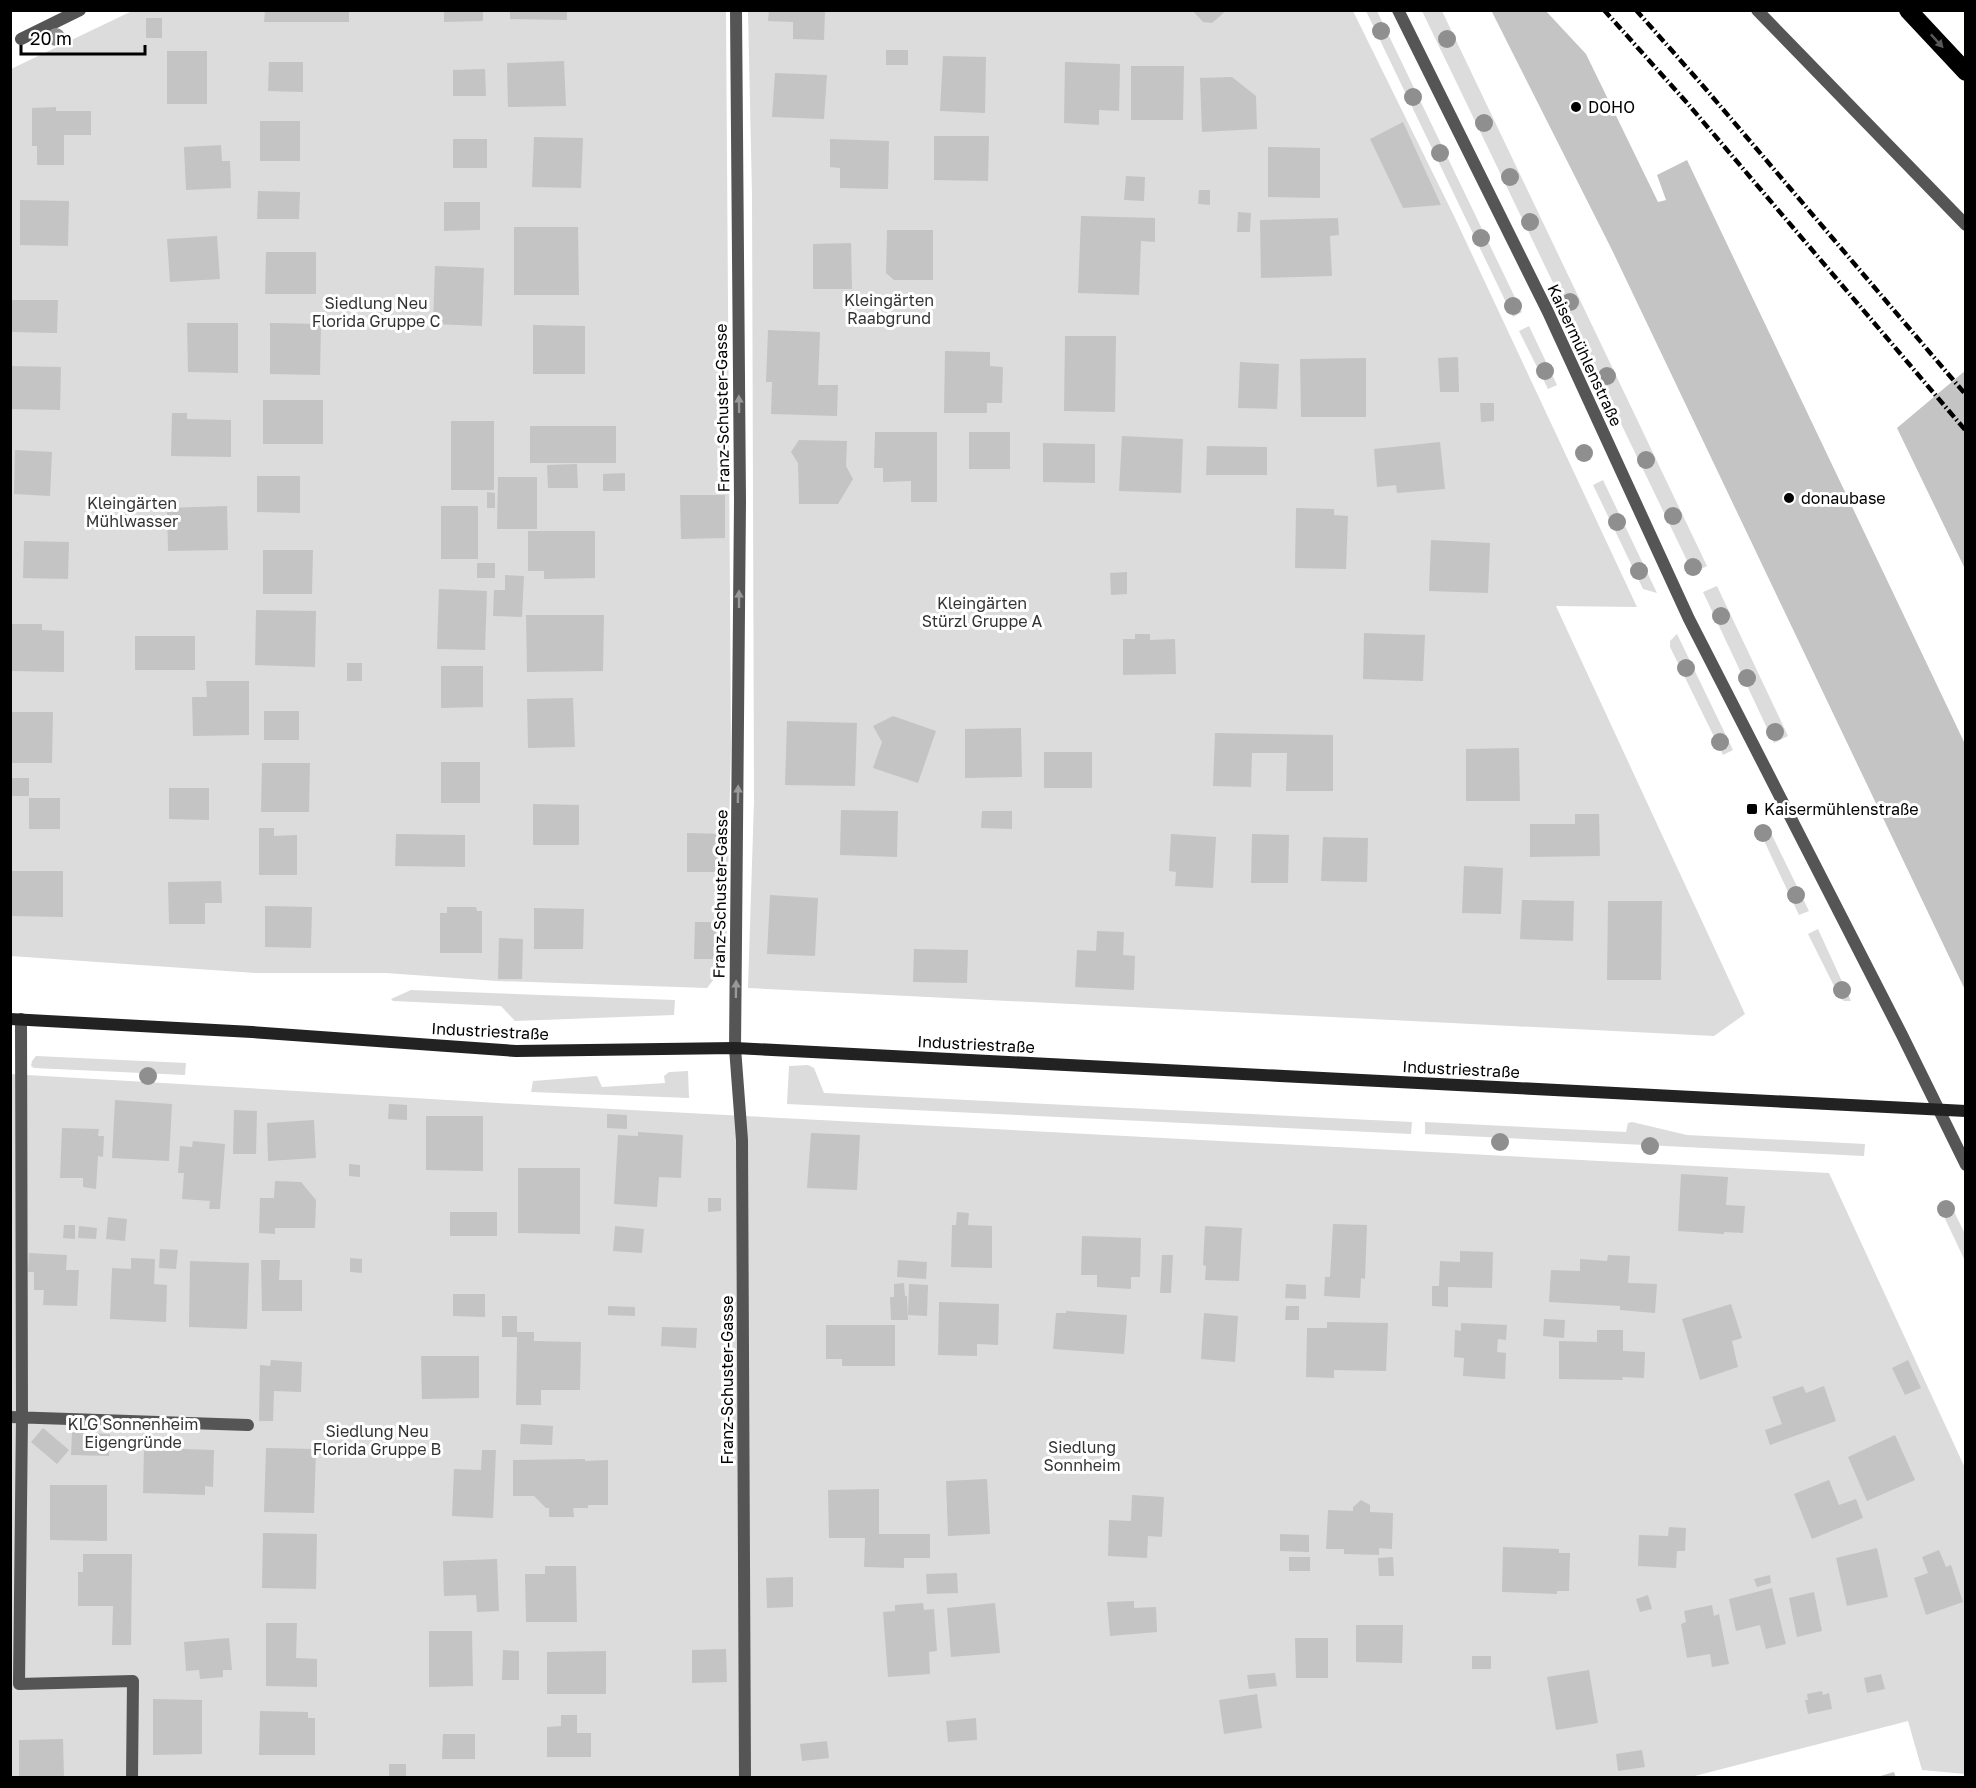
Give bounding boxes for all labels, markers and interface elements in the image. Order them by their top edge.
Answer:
scale bar [21,18,146,56]
text: 20 m [30,27,72,49]
one-way arrow [1930,34,1944,49]
place label: DOHO [1588,97,1635,117]
marker: DOHO [1569,100,1583,114]
street label: Kaisermühlenstraße [1543,281,1627,429]
park label: Kleingärten Raabgrund [844,290,934,328]
park label: Siedlung Neu Florida Gruppe C [312,293,440,331]
street label: Franz-Schuster-Gasse [711,323,733,493]
one-way arrow [734,395,744,414]
place label: donaubase [1801,488,1886,508]
marker: donaubase [1782,491,1796,505]
park label: Kleingärten Mühlwasser [86,493,178,531]
one-way arrow [734,590,744,609]
park label: Kleingärten Stürzl Gruppe A [922,593,1043,631]
one-way arrow [733,785,743,804]
place label: Kaisermühlenstraße [1764,799,1919,819]
marker: Kaisermühlenstraße [1745,802,1759,816]
street label: Franz-Schuster-Gasse [709,809,731,979]
one-way arrow [731,980,741,999]
street label: Industriestraße [431,1018,549,1044]
street label: Industriestraße [917,1031,1035,1057]
street label: Industriestraße [1402,1056,1520,1082]
street label: Franz-Schuster-Gasse [717,1296,737,1464]
park label: KLG Sonnenheim Eigengründe [67,1414,199,1452]
park label: Siedlung Neu Florida Gruppe B [313,1421,441,1459]
park label: Siedlung Sonnheim [1043,1437,1121,1475]

